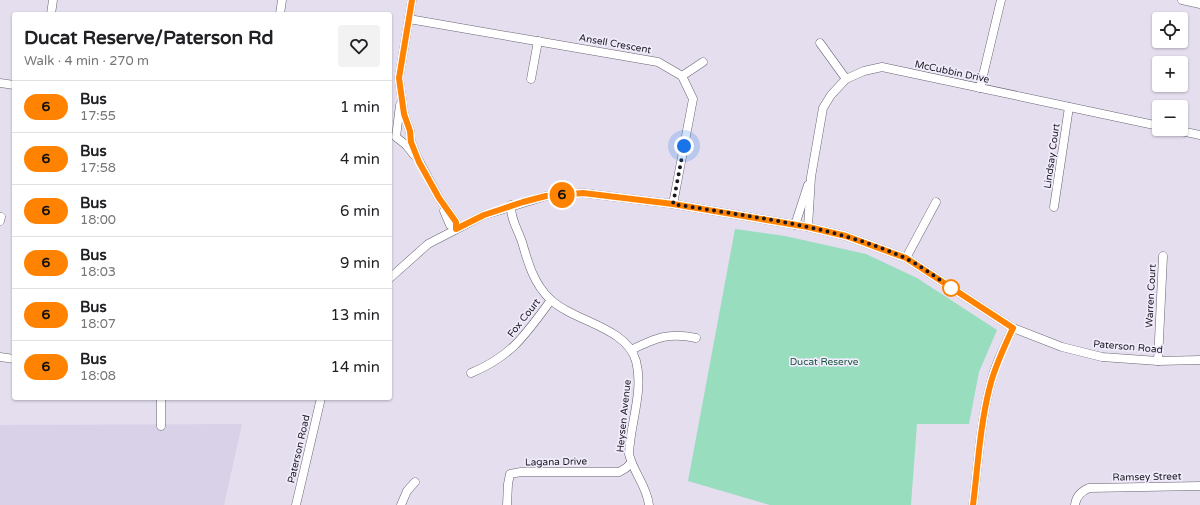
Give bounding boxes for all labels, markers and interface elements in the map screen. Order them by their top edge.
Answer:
map controls [1152,12,1188,136]
button: locate [1152,12,1188,48]
button: heart [338,25,380,67]
text: Ducat Reserve/Paterson Rd [24,27,274,49]
street label: Ansell Crescent [578,32,652,56]
text: Walk · 4 min · 270 m [24,53,149,69]
button: + [1152,56,1188,92]
street label: McCubbin Drive [914,58,991,86]
text: Bus [80,90,107,108]
text: 6 [42,98,50,115]
text: 1 min [340,98,380,116]
button: − [1152,100,1188,136]
text: 17:55 [80,108,116,124]
street label: Lindsay Court [1041,123,1063,189]
your location [674,136,694,156]
text: Bus [80,142,107,160]
text: 6 [42,150,50,167]
text: 4 min [340,150,380,168]
text: 17:58 [80,160,116,176]
line badge: 6 [549,182,575,208]
text: 6 [558,186,566,203]
text: Bus [80,194,107,212]
text: 6 [42,202,50,219]
text: 6 min [340,202,380,220]
text: 18:00 [80,212,116,228]
text: Bus [80,246,107,264]
text: 6 [42,254,50,271]
text: 9 min [340,254,380,272]
text: 18:03 [80,264,116,280]
street label: Warren Court [1143,264,1159,328]
unlabelled marker [942,279,960,297]
street label: Fox Court [505,296,543,340]
text: Bus [80,298,107,316]
text: 6 [42,306,50,323]
text: 13 min [331,306,380,324]
text: 18:07 [80,316,116,332]
street label: Paterson Road [1093,338,1163,356]
text: Bus [80,350,107,368]
park label: Ducat Reserve [790,356,859,368]
text: 6 [42,358,50,375]
text: 14 min [331,358,380,376]
text: 18:08 [80,368,116,384]
street label: Heysen Avenue [614,379,634,453]
street label: Paterson Road [285,414,313,484]
street label: Lagana Drive [525,455,588,469]
street label: Ramsey Street [1112,470,1182,484]

